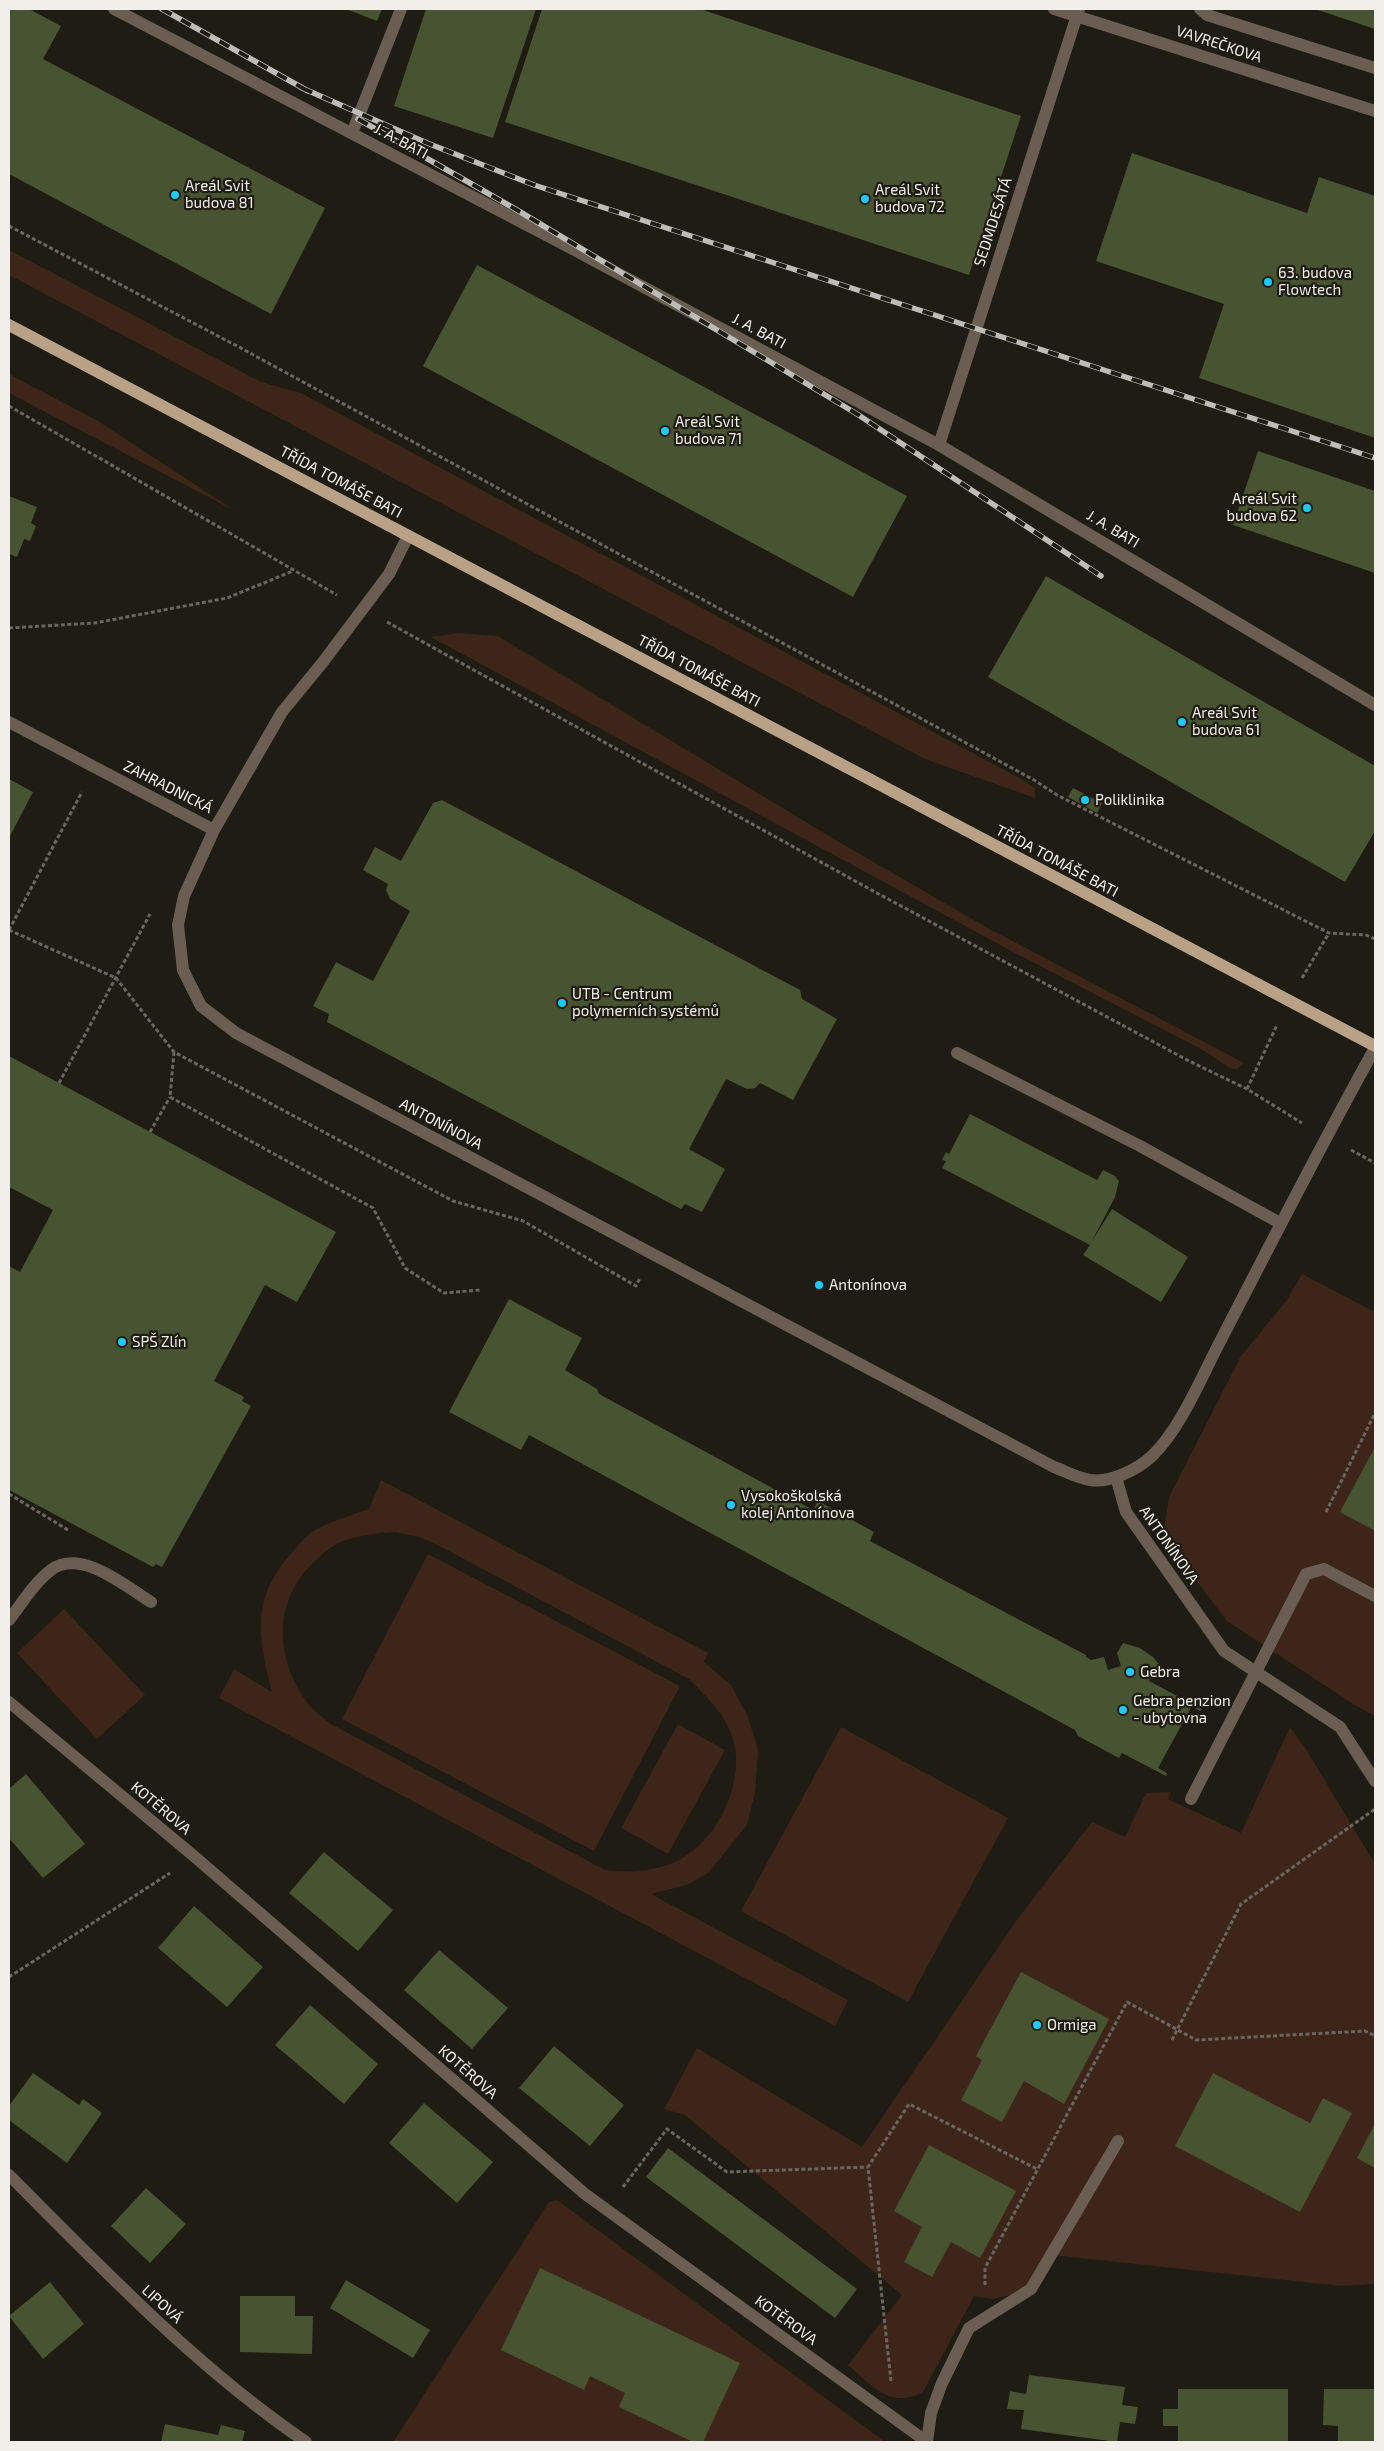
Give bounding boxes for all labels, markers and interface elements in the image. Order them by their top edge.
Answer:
street label: VAVREČKOVA [1174,22,1264,66]
street label: J. A. BATI [371,119,431,163]
street label: SEDMDESÁTÁ [970,175,1016,269]
place label: Areál Svit budova 81 [185,177,254,212]
place label: Areál Svit budova 72 [875,181,945,216]
marker: Areál Svit budova 81 [169,189,181,201]
marker: Areál Svit budova 72 [859,193,871,205]
place label: 63. budova Flowtech [1278,264,1352,299]
marker: 63. budova Flowtech [1262,276,1274,288]
street label: J. A. BATI [729,309,789,353]
place label: Areál Svit budova 71 [675,413,742,448]
marker: Areál Svit budova 71 [659,425,671,437]
street label: TŘÍDA TOMÁŠE BATI [277,442,405,522]
place label: Areál Svit budova 62 [1226,490,1297,525]
marker: Areál Svit budova 62 [1301,502,1313,514]
street label: J. A. BATI [1083,506,1143,552]
street label: TŘÍDA TOMÁŠE BATI [635,631,763,711]
place label: Areál Svit budova 61 [1192,704,1260,739]
marker: Areál Svit budova 61 [1176,716,1188,728]
street label: ZAHRADNICKÁ [120,757,216,817]
place label: Poliklinika [1095,791,1165,809]
marker: Poliklinika [1079,794,1091,806]
street label: TŘÍDA TOMÁŠE BATI [993,821,1121,901]
place label: UTB - Centrum polymerních systémů [572,985,719,1020]
marker: UTB - Centrum polymerních systémů [556,997,568,1009]
street label: ANTONÍNOVA [396,1095,486,1153]
place label: Antonínova [829,1276,907,1294]
marker: Antonínova [813,1279,825,1291]
place label: SPŠ Zlín [132,1333,186,1351]
marker: SPŠ Zlín [116,1336,128,1348]
place label: Vysokoškolská kolej Antonínova [741,1487,855,1522]
marker: Vysokoškolská kolej Antonínova [725,1499,737,1511]
street label: ANTONÍNOVA [1135,1502,1203,1588]
place label: Gebra [1140,1663,1180,1681]
marker: Gebra [1124,1666,1136,1678]
place label: Gebra penzion - ubytovna [1133,1692,1231,1727]
marker: Gebra penzion - ubytovna [1117,1704,1129,1716]
street label: KOTĚROVA [127,1778,195,1838]
place label: Ormiga [1047,2016,1096,2034]
marker: Ormiga [1031,2019,1043,2031]
street label: KOTĚROVA [435,2041,501,2103]
street label: LIPOVÁ [138,2281,186,2327]
street label: KOTĚROVA [751,2291,821,2349]

